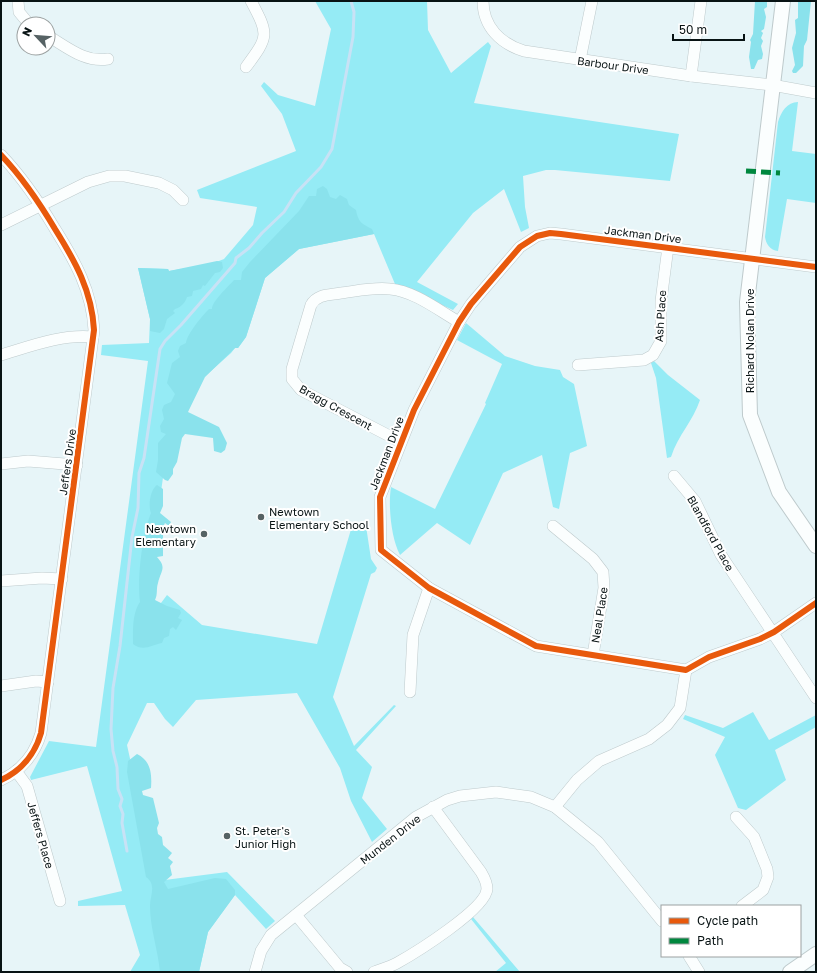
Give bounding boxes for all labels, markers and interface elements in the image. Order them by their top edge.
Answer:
north arrow [16,16,56,56]
scale bar [673,16,744,42]
text: 50 m [679,22,707,37]
text: N [19,25,34,38]
street label: Barbour Drive [576,54,650,76]
street label: Jackman Drive [604,223,682,245]
street label: Richard Nolan Drive [743,289,756,393]
street label: Ash Place [652,290,668,342]
street label: Bragg Crescent [297,382,375,432]
street label: Jackman Drive [366,415,406,491]
street label: Jeffers Drive [56,428,78,496]
street label: Blandford Place [685,493,737,573]
place label: Newtown Elementary School [269,505,369,531]
marker: Newtown Elementary School [256,512,266,522]
place label: Newtown Elementary [135,522,196,548]
marker: Newtown Elementary [199,529,209,539]
street label: Neal Place [588,586,610,644]
street label: Jeffers Place [25,800,57,870]
street label: Munden Drive [357,811,423,867]
place label: St. Peter's Junior High [235,824,296,850]
marker: St. Peter's Junior High [222,831,232,841]
legend [661,905,801,957]
text: Cycle path [697,913,758,928]
text: Path [697,933,724,948]

